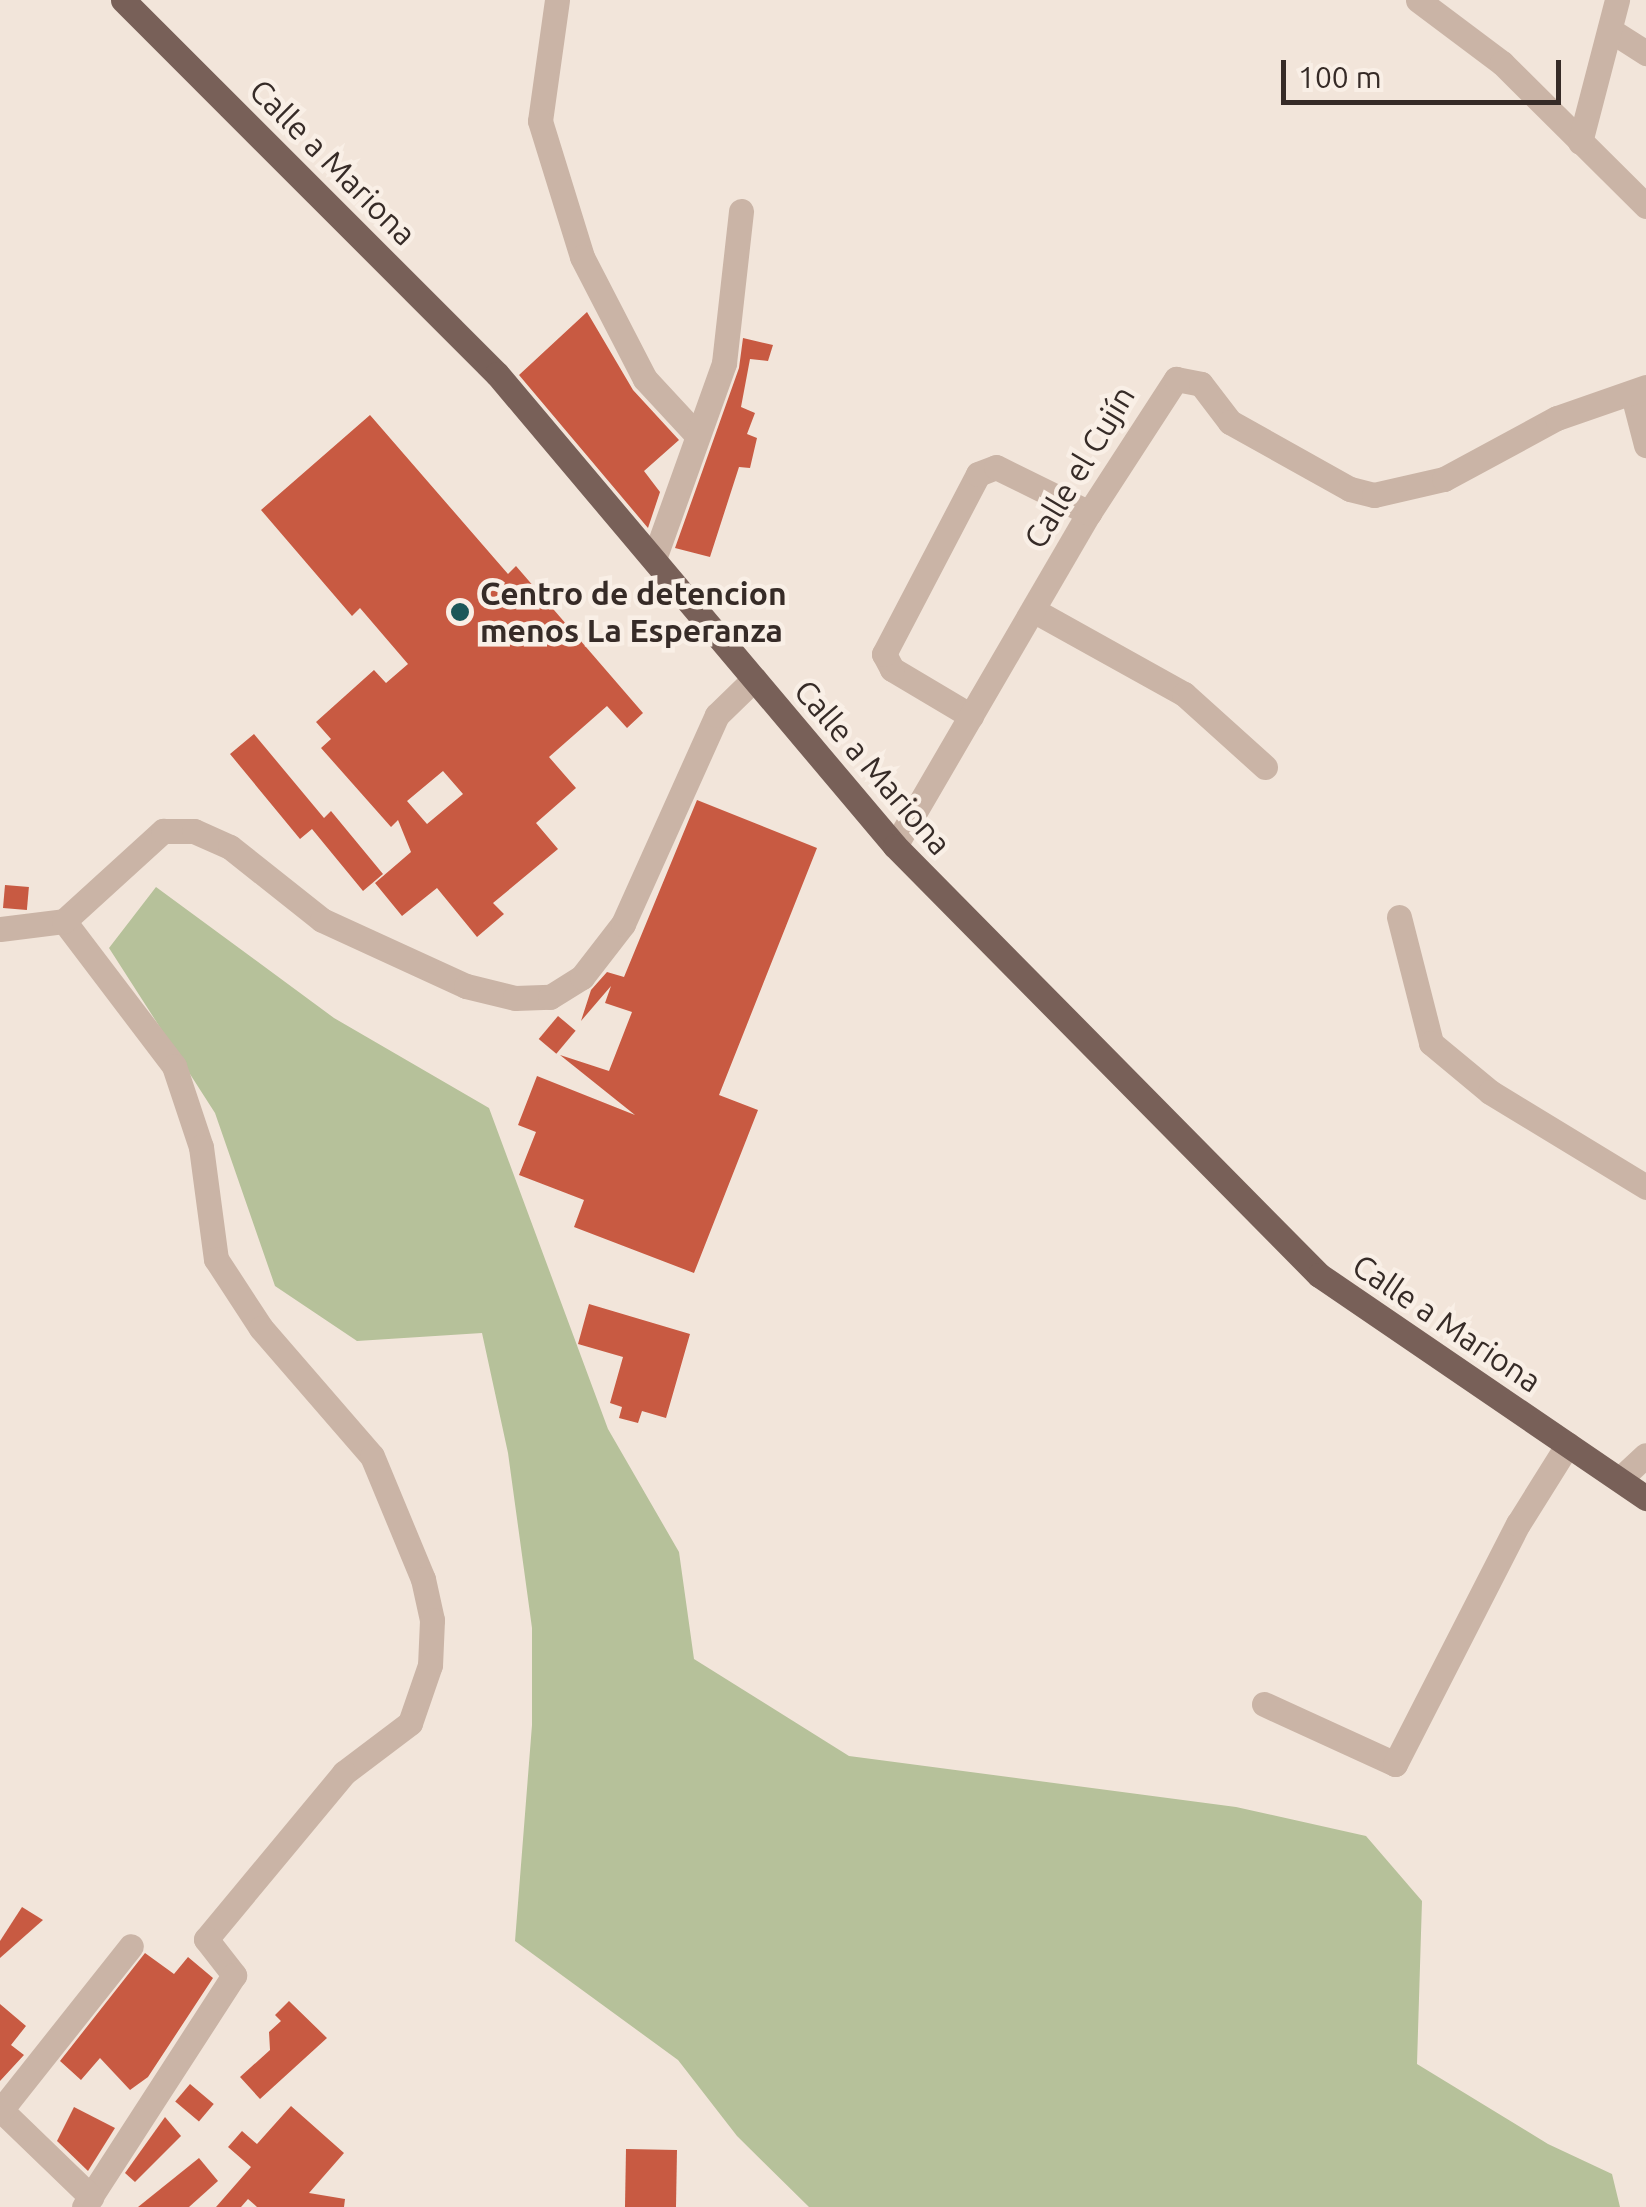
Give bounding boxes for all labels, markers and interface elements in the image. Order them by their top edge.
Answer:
scale bar [1286,40,1566,102]
text: 100 m [1298,60,1382,94]
street label: Calle a Mariona [242,71,424,253]
street label: Calle el Cujín [1016,379,1142,555]
place label: Centro de detencion menos La Esperanza [480,575,787,650]
marker: Centro de detencion menos La Esperanza [449,601,471,623]
street label: Calle a Mariona [787,672,959,862]
street label: Calle a Mariona [1345,1246,1549,1400]

